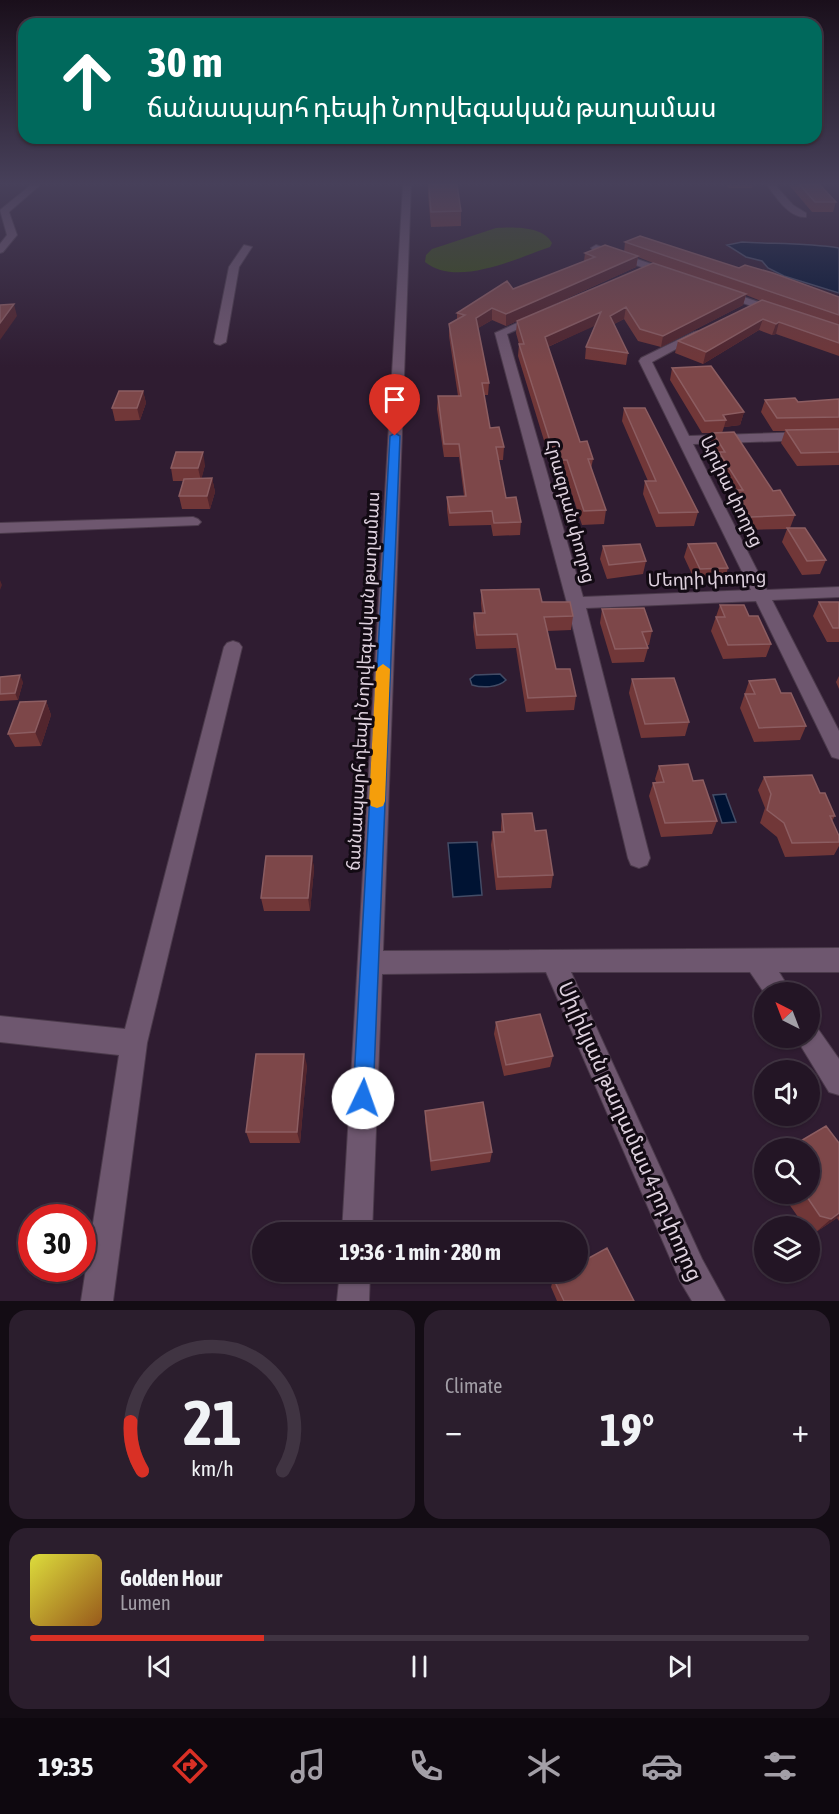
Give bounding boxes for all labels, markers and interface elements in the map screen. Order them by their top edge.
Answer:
text: 30 m [147,38,222,86]
icon: ahead [48,42,126,120]
text: ճանապարհ դեպի Նորվեգական թաղամաս [147,92,717,123]
pin [369,374,420,436]
icon: arrive [378,383,411,416]
street label: Արփա փողոց [696,432,768,550]
street label: Հրազդան փողոց [542,437,600,585]
street label: ճանապարհ դեպի Նորվեգական թաղամաս [343,491,383,871]
street label: Մեղրի փողոց [647,565,767,591]
street label: Սիլիկյան թաղամաս 4-րդ փողոց [553,978,708,1285]
north arrow [754,982,820,1048]
map controls [754,982,820,1282]
button: sound [754,1060,820,1126]
position arrow [331,1066,395,1130]
button: search [754,1138,820,1204]
speed limit sign: 30 [18,1204,96,1282]
button: layers [754,1216,820,1282]
text: 19:36 · 1 min · 280 m [339,1239,501,1265]
text: Climate [445,1374,502,1397]
text: 21 [183,1387,241,1458]
text: 19° [600,1404,654,1456]
text: − [445,1411,462,1449]
text: + [792,1411,809,1449]
text: km/h [191,1457,233,1482]
text: Golden Hour [120,1565,222,1591]
text: Lumen [120,1591,171,1614]
icon: previous [143,1650,176,1683]
icon: pause [403,1650,436,1683]
icon: next [663,1650,696,1683]
icon: directions [169,1745,211,1787]
icon: music [287,1745,329,1787]
icon: phone [405,1745,447,1787]
icon: climate [523,1745,565,1787]
icon: car [641,1745,683,1787]
icon: filters [759,1745,801,1787]
text: 19:35 [38,1751,94,1782]

